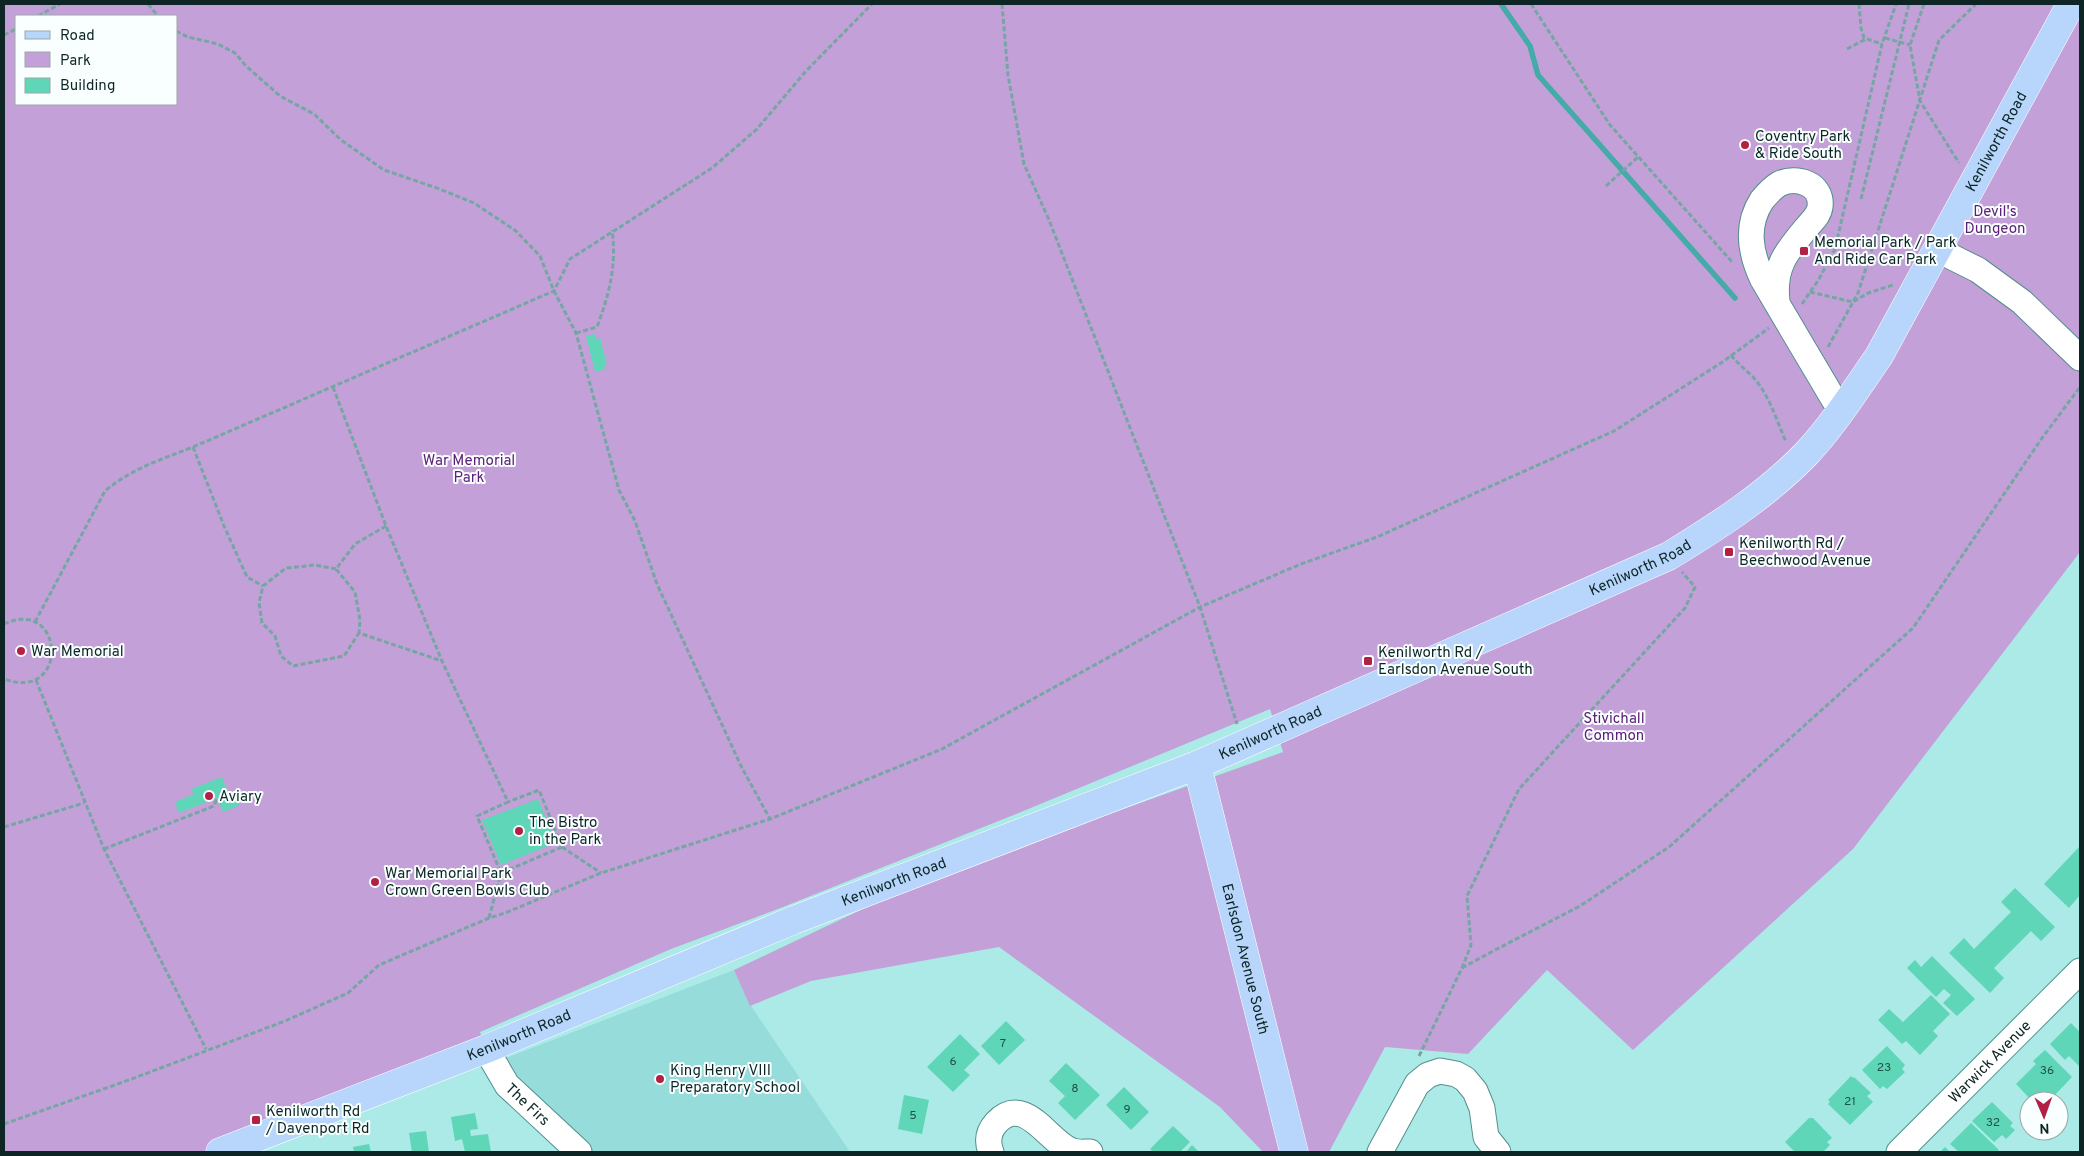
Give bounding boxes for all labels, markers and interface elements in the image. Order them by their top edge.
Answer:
legend [15,15,178,105]
text: Road [60,27,95,46]
text: Park [60,52,91,71]
text: Building [60,77,115,96]
street label: Kenilworth Road [1962,89,2032,196]
place label: Coventry Park & Ride South [1755,128,1851,164]
marker: Coventry Park & Ride South [1739,139,1751,151]
park label: Devil's Dungeon [1965,203,2025,239]
place label: Memorial Park / Park And Ride Car Park [1814,234,1957,270]
marker: Memorial Park / Park And Ride Car Park [1798,245,1810,257]
park label: War Memorial Park [423,452,515,488]
place label: Kenilworth Rd / Beechwood Avenue [1739,535,1871,571]
street label: Kenilworth Road [1587,536,1696,601]
marker: Kenilworth Rd / Beechwood Avenue [1723,546,1735,558]
place label: War Memorial [31,643,124,662]
place label: Kenilworth Rd / Earlsdon Avenue South [1378,644,1533,680]
marker: War Memorial [15,645,27,657]
marker: Kenilworth Rd / Earlsdon Avenue South [1362,655,1374,667]
street label: Kenilworth Road [1216,703,1325,765]
park label: Stivichall Common [1583,710,1645,746]
place label: Aviary [219,788,262,807]
marker: Aviary [203,790,215,802]
place label: The Bistro in the Park [529,814,601,850]
marker: The Bistro in the Park [513,825,525,837]
street label: Kenilworth Road [839,854,949,912]
place label: War Memorial Park Crown Green Bowls Club [385,865,549,901]
marker: War Memorial Park Crown Green Bowls Club [369,876,381,888]
street label: Earlsdon Avenue South [1216,882,1272,1037]
street label: Kenilworth Road [465,1006,574,1066]
street label: Warwick Avenue [1945,1017,2036,1108]
house number: 7 [1000,1036,1006,1052]
house number: 6 [949,1054,957,1070]
house number: 23 [1877,1060,1891,1076]
place label: King Henry VIII Preparatory School [670,1062,800,1098]
house number: 36 [2040,1063,2054,1079]
marker: King Henry VIII Preparatory School [654,1073,666,1085]
street label: The Firs [500,1080,553,1131]
house number: 8 [1071,1081,1079,1097]
north arrow [2019,1091,2069,1141]
house number: 21 [1844,1094,1856,1110]
house number: 9 [1123,1102,1131,1118]
place label: Kenilworth Rd / Davenport Rd [265,1103,369,1139]
house number: 5 [909,1108,917,1124]
marker: Kenilworth Rd / Davenport Rd [250,1114,262,1126]
house number: 32 [1986,1115,2000,1131]
text: N [2039,1119,2050,1136]

